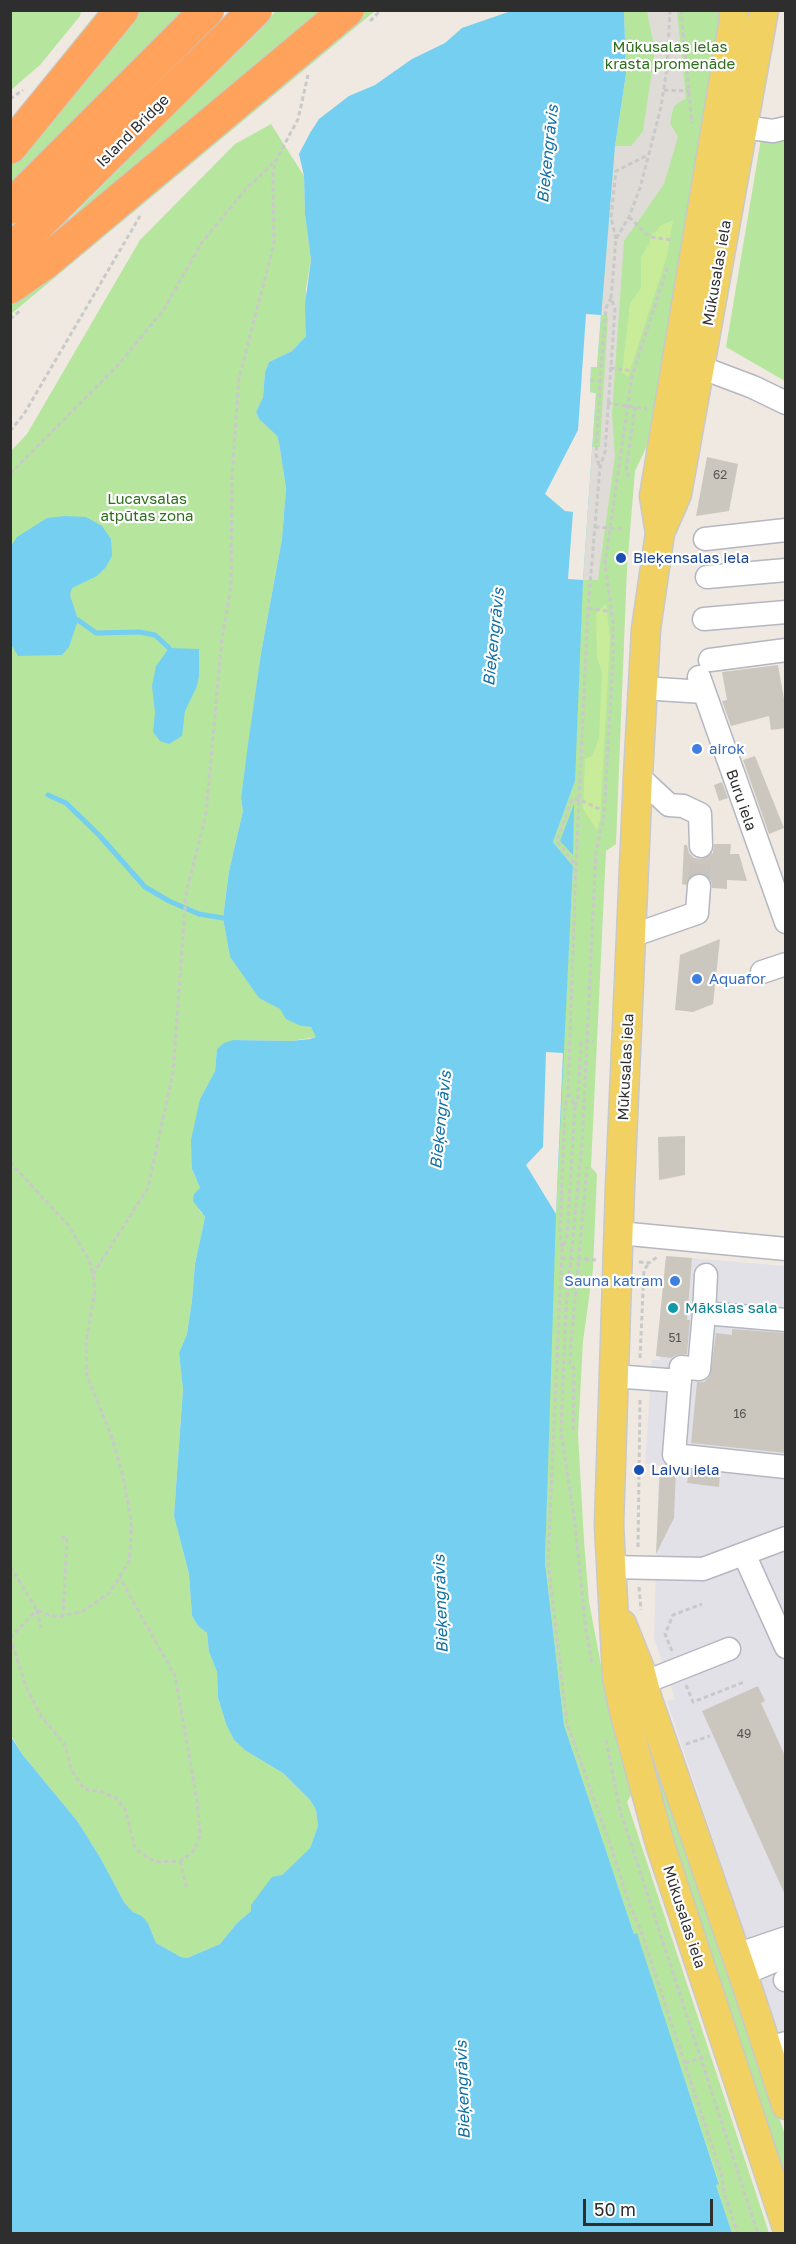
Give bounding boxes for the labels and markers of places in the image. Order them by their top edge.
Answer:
place label: Bieķensalas iela [633,549,749,567]
marker: Bieķensalas iela [614,551,628,565]
place label: airok [709,740,745,758]
marker: airok [690,742,704,756]
place label: Aquafor [709,970,766,988]
marker: Aquafor [690,972,704,986]
place label: Sauna katram [564,1272,663,1290]
marker: Sauna katram [668,1274,682,1288]
place label: Mākslas sala [685,1299,777,1317]
marker: Mākslas sala [666,1301,680,1315]
place label: Laivu iela [651,1461,719,1479]
marker: Laivu iela [632,1463,646,1477]

